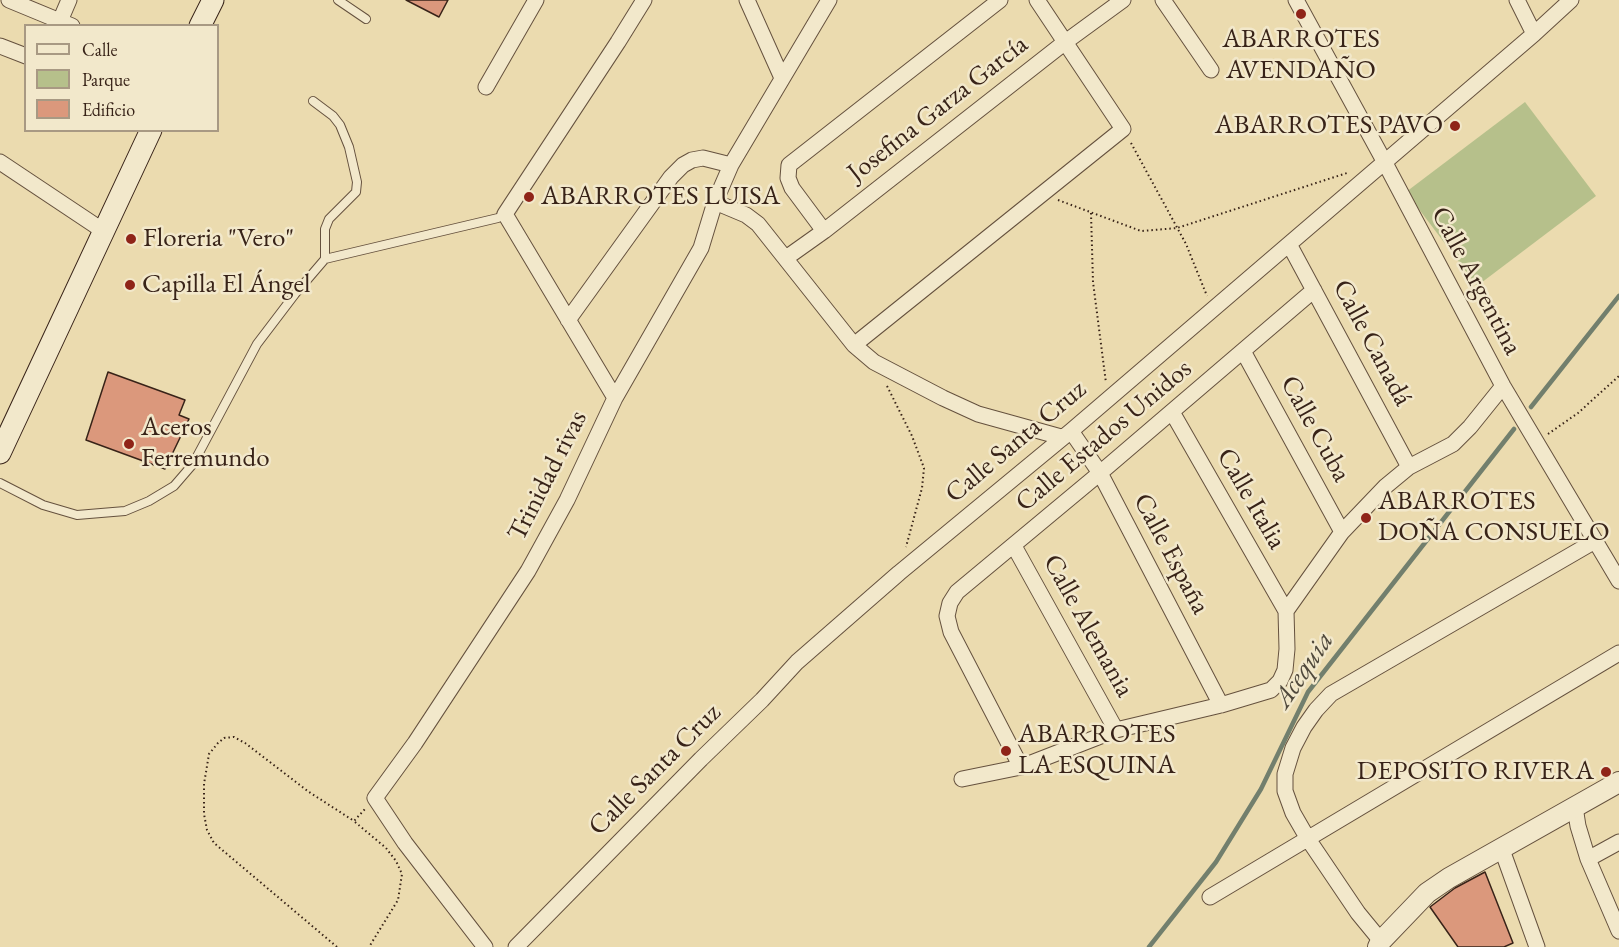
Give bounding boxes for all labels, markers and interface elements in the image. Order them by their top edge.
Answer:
marker: ABARROTES AVENDAÑO [1294,7,1308,21]
legend [24,24,219,132]
place label: ABARROTES AVENDAÑO [1222,24,1380,87]
street label: Josefina Garza García [841,29,1035,189]
text: Calle [82,38,118,61]
text: Parque [82,68,130,91]
text: Edificio [82,98,135,121]
place label: ABARROTES PAVO [1215,110,1443,142]
marker: ABARROTES PAVO [1448,119,1462,133]
place label: ABARROTES LUISA [541,181,780,213]
marker: ABARROTES LUISA [522,190,536,204]
street label: Calle Argentina [1423,201,1529,361]
place label: Floreria "Vero" [143,223,294,255]
marker: Floreria "Vero" [124,232,138,246]
place label: Capilla El Ángel [142,269,311,301]
street label: Calle Canadá [1325,274,1419,412]
marker: Capilla El Ángel [123,278,137,292]
street label: Calle Estados Unidos [1009,353,1199,519]
street label: Calle Cuba [1273,370,1357,488]
street label: Calle Santa Cruz [939,374,1093,510]
street label: Trinidad rivas [501,405,595,547]
place label: Aceros Ferremundo [141,412,270,475]
marker: Aceros Ferremundo [122,437,136,451]
street label: Calle Italia [1209,443,1293,555]
place label: ABARROTES DOÑA CONSUELO [1378,486,1610,549]
street label: Calle España [1126,488,1216,620]
marker: ABARROTES DOÑA CONSUELO [1359,511,1373,525]
street label: Calle Alemania [1036,549,1140,703]
water label: Acequia [1266,625,1342,715]
street label: Calle Santa Cruz [582,697,728,843]
place label: ABARROTES LA ESQUINA [1018,719,1176,782]
marker: ABARROTES LA ESQUINA [999,744,1013,758]
place label: DEPOSITO RIVERA [1357,756,1594,788]
marker: DEPOSITO RIVERA [1599,765,1613,779]

